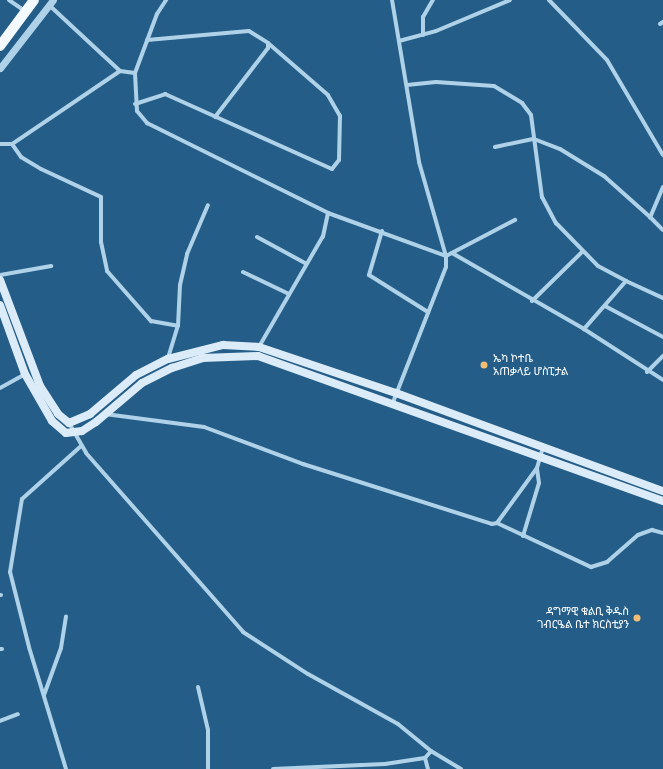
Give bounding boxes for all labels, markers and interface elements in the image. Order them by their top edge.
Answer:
place label: ኤካ ኮተቤ አጠቃላይ ሆስፒታል [493,352,568,378]
marker: ኤካ ኮተቤ አጠቃላይ ሆስፒታል [478,359,490,371]
place label: ዳግማዊ ቁልቢ ቅዱስ ገብርዔል ቤተ ክርስቲያን [537,605,629,631]
marker: ዳግማዊ ቁልቢ ቅዱስ ገብርዔል ቤተ ክርስቲያን [632,613,642,623]

